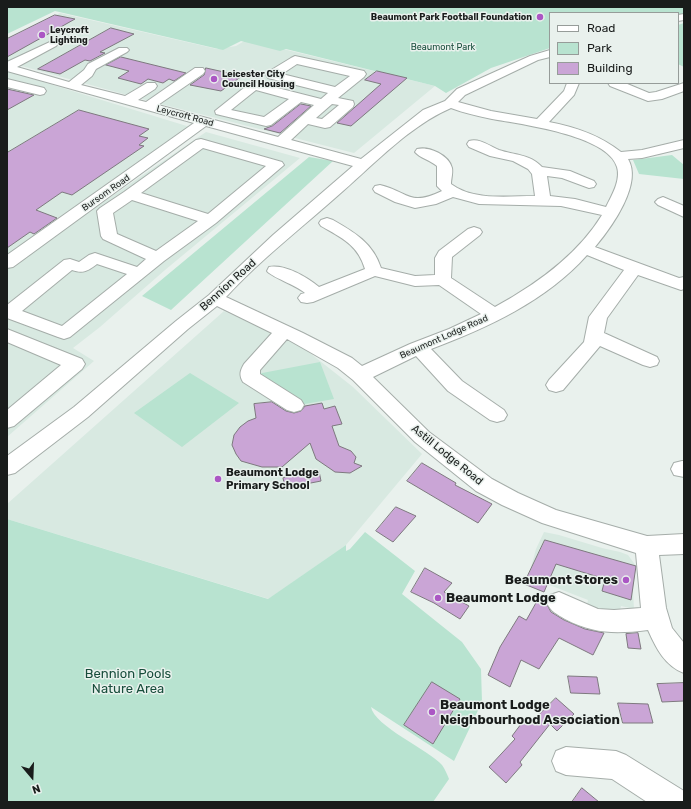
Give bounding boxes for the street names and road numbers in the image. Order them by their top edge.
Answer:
street label: Leycroft Road [155,103,215,129]
street label: Bursom Road [80,172,132,214]
street label: Bennion Road [197,256,259,314]
street label: Beaumont Lodge Road [398,313,490,361]
street label: Astill Lodge Road [408,422,486,488]

